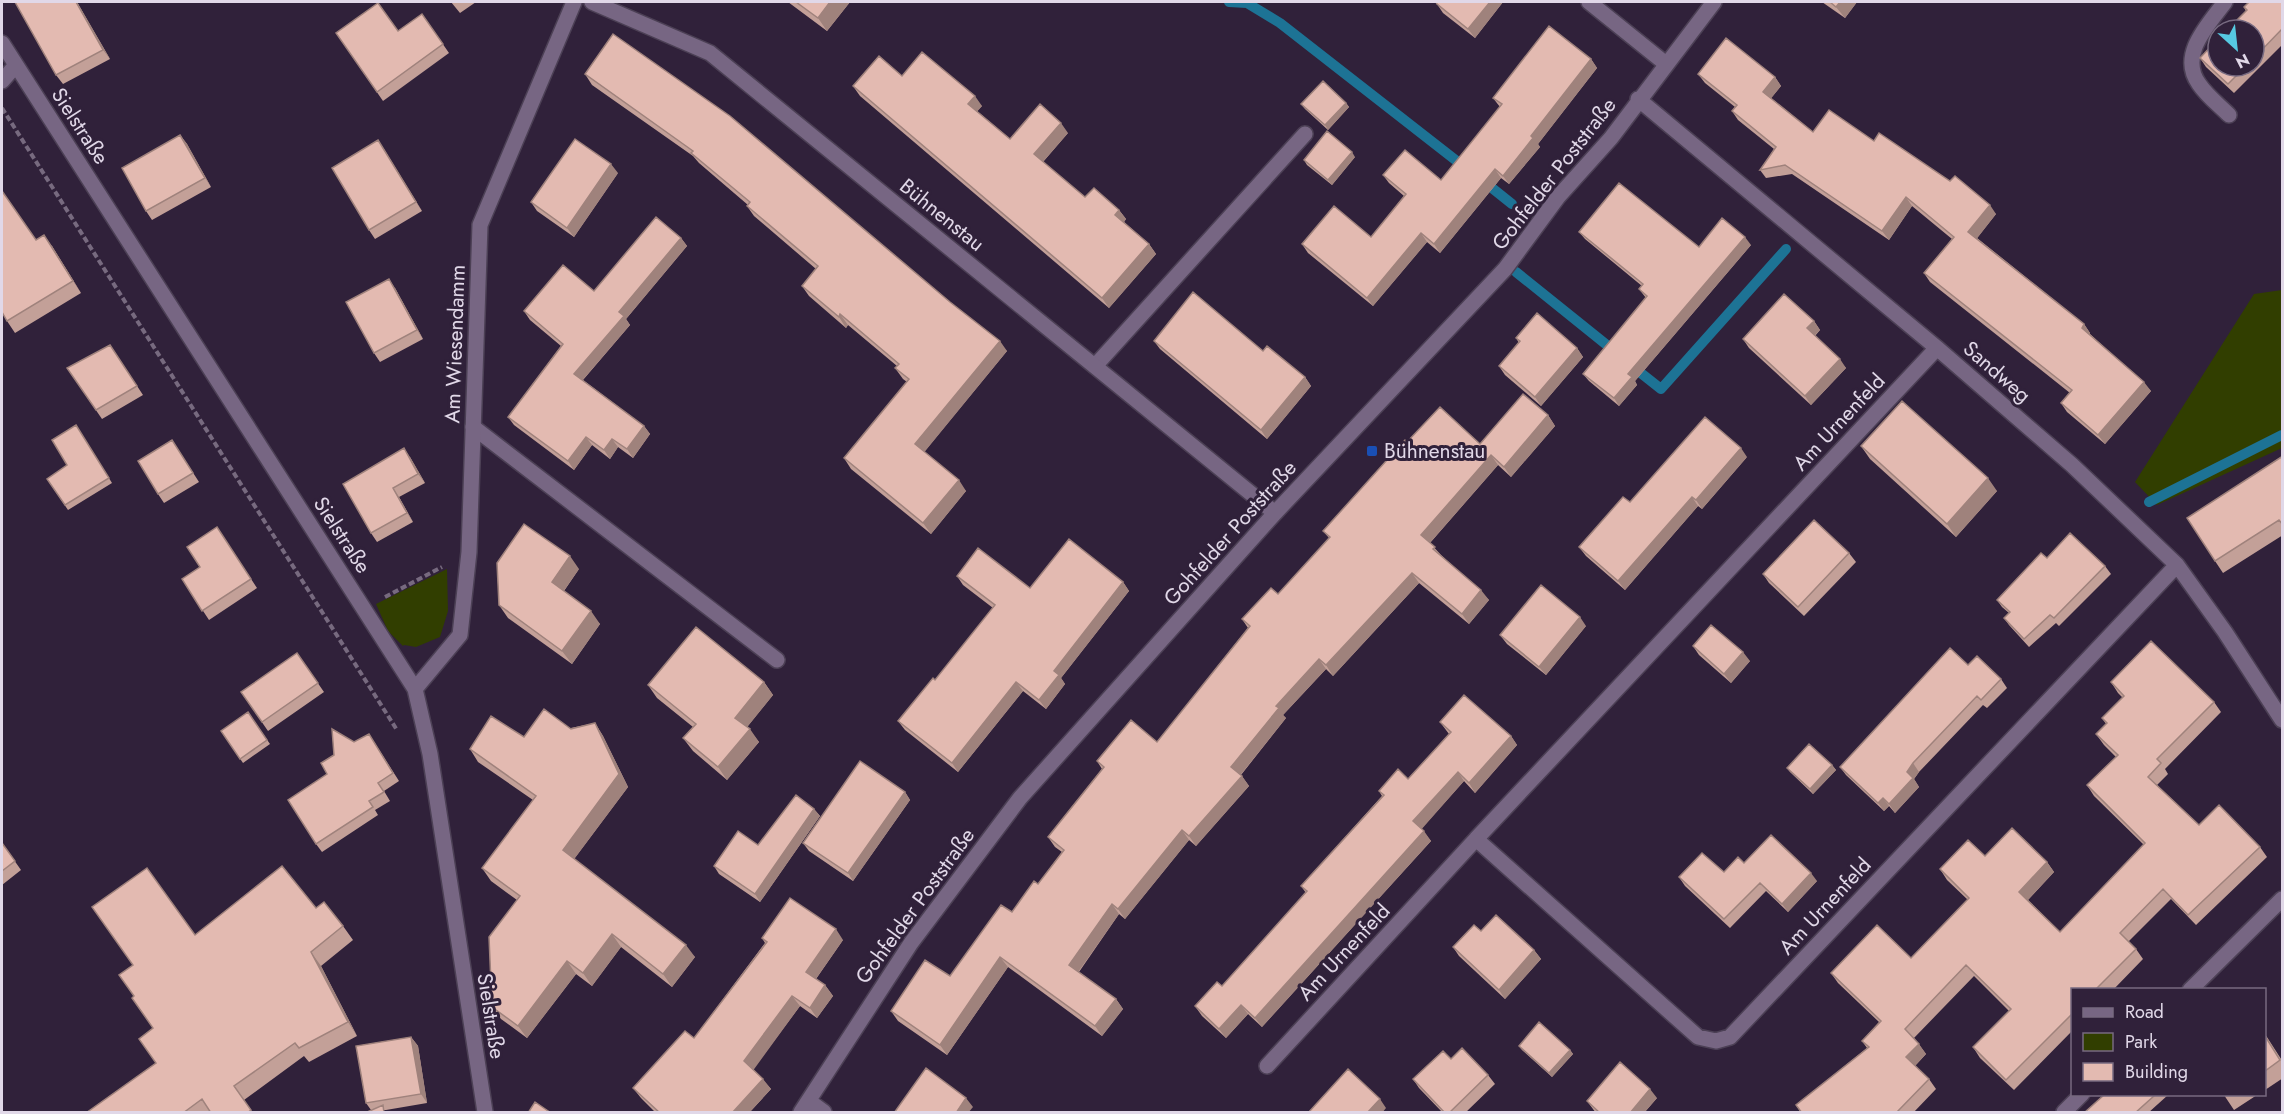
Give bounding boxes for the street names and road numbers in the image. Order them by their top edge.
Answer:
street label: Sielstraße [44,82,116,170]
street label: Gohfelder Poststraße [1485,91,1623,257]
street label: Bühnenstau [893,171,991,259]
street label: Am Wiesendamm [437,264,473,424]
street label: Sandweg [1956,334,2038,410]
street label: Am Urnenfeld [1786,367,1892,477]
street label: Gohfelder Poststraße [1157,454,1304,612]
street label: Sielstraße [306,491,378,579]
street label: Gohfelder Poststraße [848,822,982,990]
street label: Am Urnenfeld [1772,851,1878,961]
street label: Am Urnenfeld [1291,897,1397,1007]
street label: Sielstraße [469,971,513,1061]

